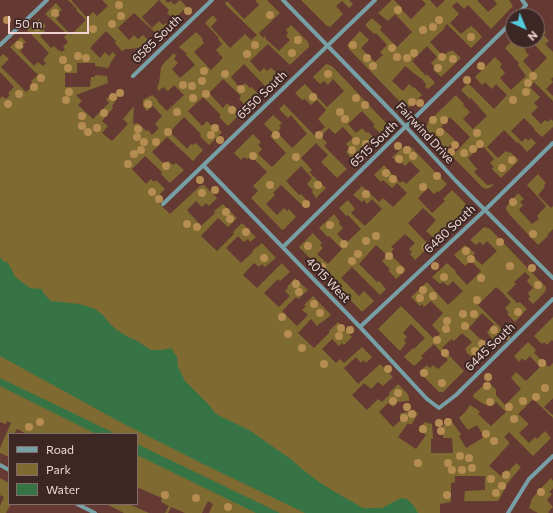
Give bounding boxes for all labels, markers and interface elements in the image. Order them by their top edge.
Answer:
scale bar [10,8,91,34]
north arrow [505,8,545,48]
street label: 6585 South [129,12,185,66]
text: 50 m [15,16,43,30]
text: N [526,29,540,44]
street label: 6550 South [234,68,290,122]
street label: Fairwind Drive [393,99,457,167]
street label: 6515 South [347,118,401,170]
street label: 6480 South [421,202,479,256]
street label: 4015 West [303,254,353,306]
street label: 6445 South [462,320,518,374]
legend [8,433,138,505]
text: Road [46,442,74,456]
text: Park [46,462,71,476]
text: Water [46,482,80,496]

